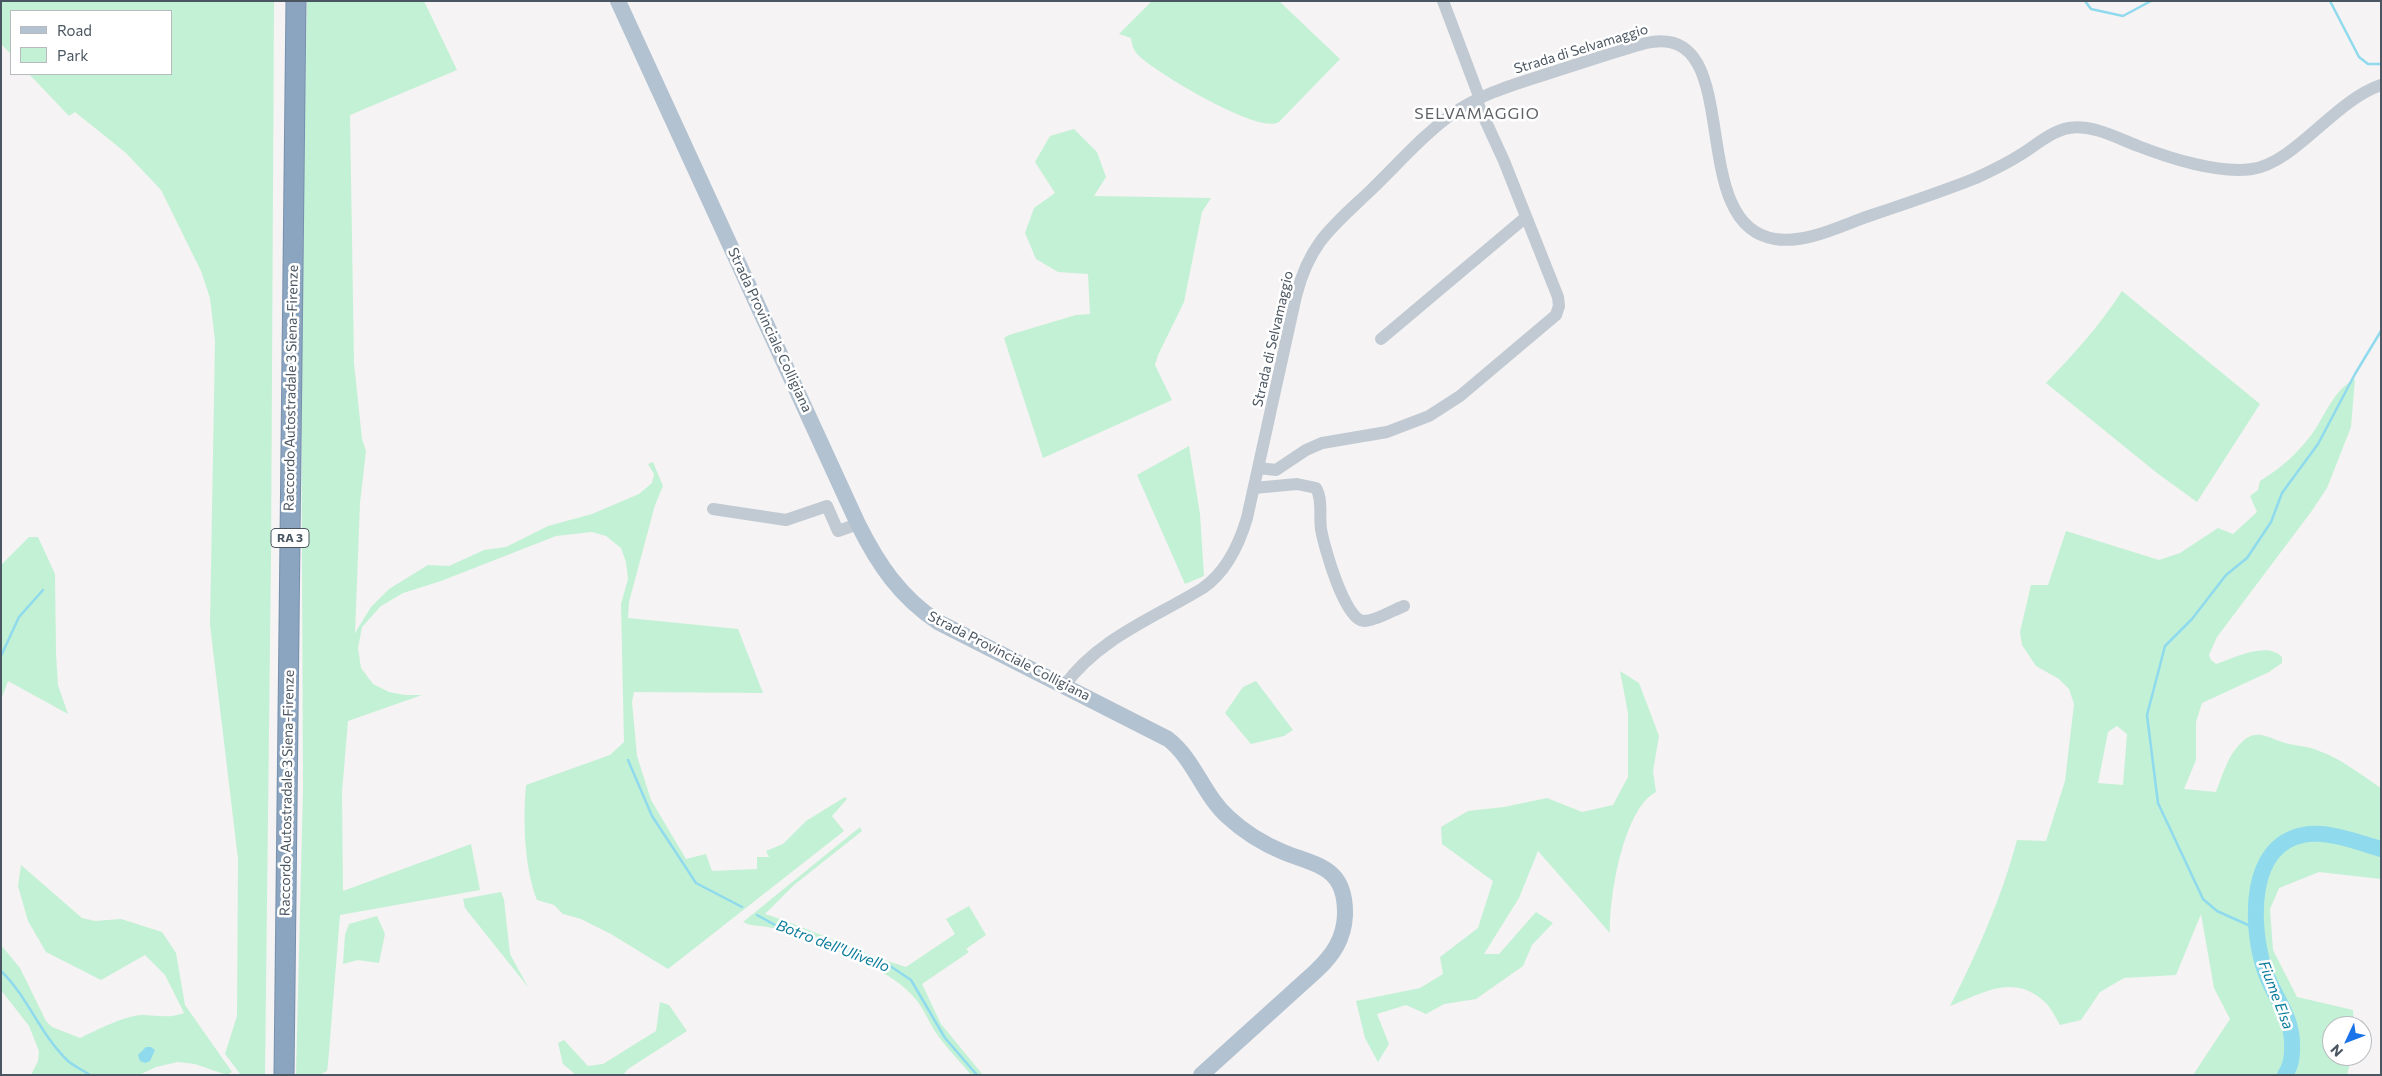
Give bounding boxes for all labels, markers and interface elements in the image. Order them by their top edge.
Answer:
legend [10,10,172,75]
text: Road [57,21,92,39]
street label: Strada di Selvamaggio [1512,21,1650,77]
text: Park [57,46,88,64]
district label: SELVAMAGGIO [1413,104,1541,124]
street label: Strada Provinciale Colligiana [724,245,816,415]
street label: Raccordo Autostradale 3 Siena-Firenze [280,265,302,511]
street label: Strada di Selvamaggio [1249,269,1297,409]
road number: RA 3 [271,528,309,548]
street label: Strada Provinciale Colligiana [925,608,1093,704]
street label: Raccordo Autostradale 3 Siena-Firenze [276,670,298,916]
water label: Botro dell'Ulivello [774,916,892,976]
water label: Fiume Elsa [2255,958,2297,1032]
north arrow [2322,1016,2372,1066]
text: N [2327,1041,2346,1061]

